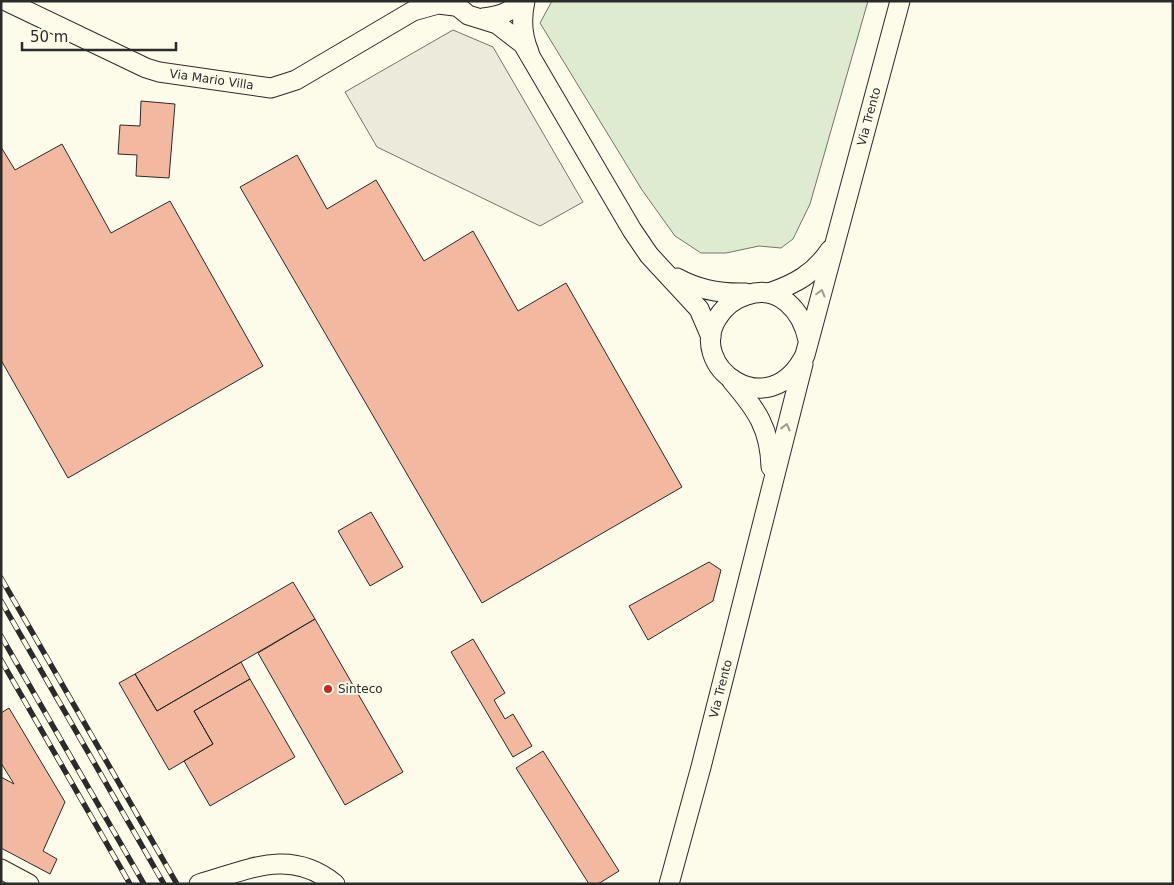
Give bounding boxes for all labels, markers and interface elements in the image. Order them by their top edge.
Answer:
scale bar [22,20,176,52]
text: 50 m [30,28,68,46]
street label: Via Mario Villa [169,67,255,92]
street label: Via Trento [854,86,883,147]
one-way arrow [816,290,826,298]
one-way arrow [781,423,791,431]
street label: Via Trento [707,658,735,719]
place label: Sinteco [338,682,383,696]
marker: Sinteco [322,683,334,695]

